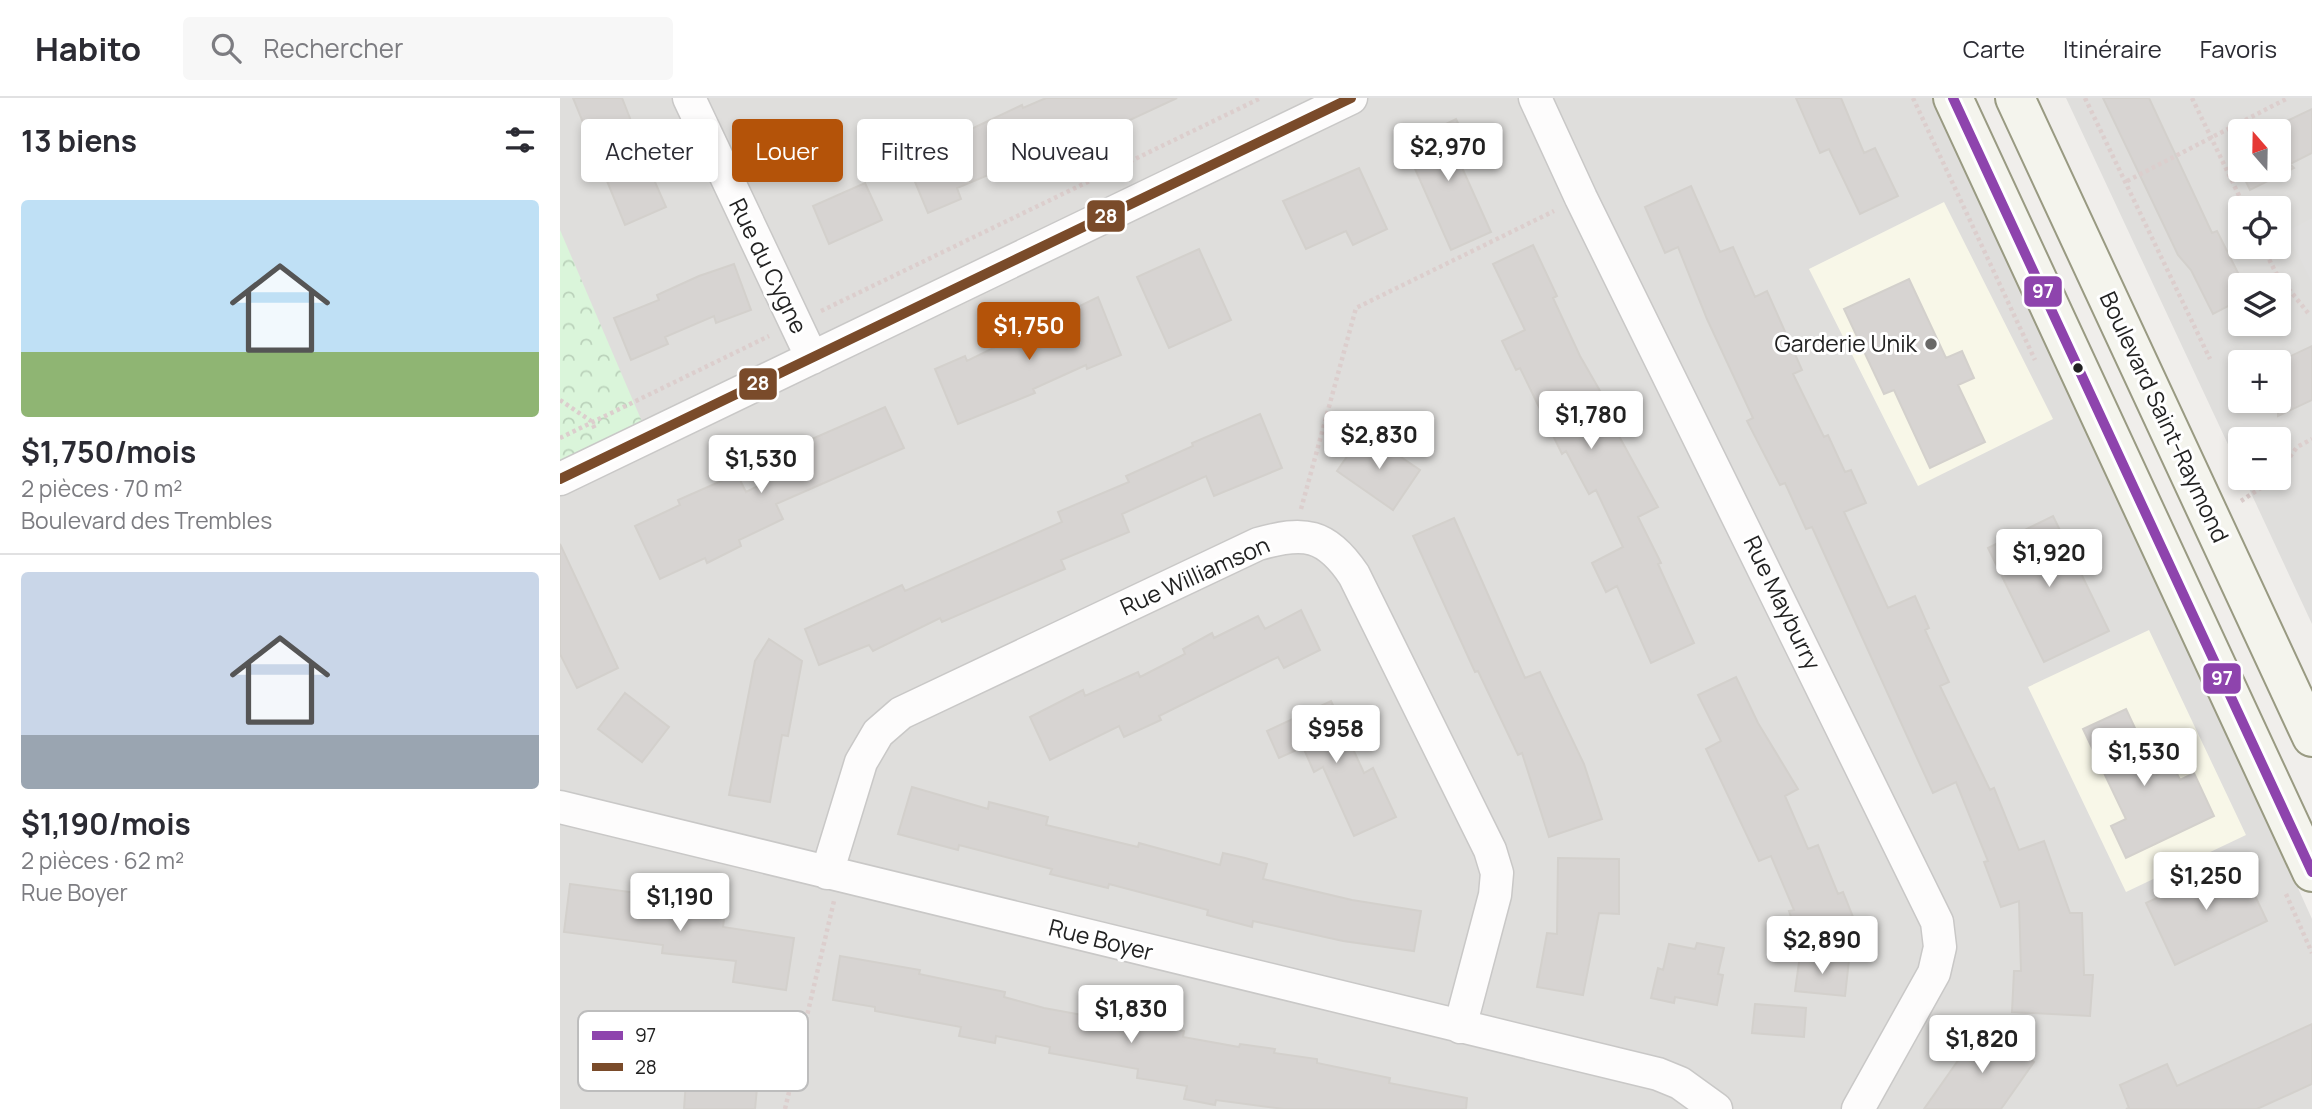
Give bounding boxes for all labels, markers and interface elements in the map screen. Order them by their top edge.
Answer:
search box [183,17,673,80]
text: Habito [35,26,141,71]
icon: search [207,29,245,67]
text: Rechercher [263,30,403,66]
text: Carte [1963,32,2025,65]
text: Itinéraire [2063,32,2162,65]
text: Favoris [2200,32,2277,65]
chip: Acheter [581,119,718,182]
chip: Louer [732,119,843,182]
chip: Filtres [857,119,973,182]
chip: Nouveau [987,119,1133,182]
north arrow [2228,119,2291,182]
map controls [2228,119,2291,490]
text: 13 biens [21,120,137,161]
icon: filters [501,121,539,159]
pin: $2,970 [1391,123,1505,183]
text: $2,970 [1410,130,1486,162]
street label: Rue du Cygne [722,192,816,339]
button: locate [2228,196,2291,259]
line badge: 28 [1086,199,1126,233]
text: 28 [1095,203,1117,229]
icon: home [217,245,343,371]
button: layers [2228,273,2291,336]
line badge: 97 [2023,275,2063,308]
text: 97 [2032,278,2054,304]
street label: Boulevard Saint-Raymond [2093,286,2237,547]
pin: $1,750 [972,302,1086,362]
text: $1,750 [993,309,1065,341]
place label: Garderie Unik [1775,327,1918,359]
marker: Garderie Unik [1923,336,1939,352]
button: + [2228,350,2291,413]
unlabelled marker [2071,361,2085,375]
line badge: 28 [738,367,778,401]
text: 28 [747,370,769,396]
pin: $1,780 [1534,392,1648,451]
text: $1,780 [1555,398,1627,430]
pin: $2,830 [1322,412,1436,471]
text: $2,830 [1340,418,1418,450]
button: − [2228,427,2291,490]
text: $1,750/mois [21,431,196,472]
pin: $1,530 [704,436,818,495]
text: $1,530 [725,442,797,474]
text: 2 pièces · 70 m² [21,472,182,504]
text: Boulevard des Trembles [21,504,272,536]
street label: Rue Williamson [1115,528,1274,622]
street label: Rue Mayburry [1737,530,1829,675]
pin: $1,920 [1992,530,2106,589]
text: $1,920 [2012,536,2086,568]
icon: home [217,617,343,743]
line badge: 97 [2202,662,2242,695]
text: 97 [2211,665,2233,691]
pin: $958 [1295,706,1377,765]
text: $958 [1308,712,1364,744]
pin: $1,530 [2087,728,2201,788]
text: $1,530 [2108,735,2180,767]
text: $1,190/mois [21,803,191,844]
text: 2 pièces · 62 m² [21,844,184,876]
pin: $1,250 [2149,852,2263,912]
text: $1,250 [2170,859,2242,891]
pin: $1,190 [623,874,737,933]
text: Rue Boyer [21,876,128,908]
text: $1,190 [646,880,714,912]
street label: Rue Boyer [1046,911,1157,967]
pin: $2,890 [1765,916,1879,976]
text: $2,890 [1783,923,1861,955]
pin: $1,830 [1074,986,1188,1045]
text: $1,830 [1094,992,1168,1024]
legend [578,1011,808,1091]
pin: $1,820 [1925,1016,2039,1075]
text: 97 [635,1022,656,1048]
text: $1,820 [1945,1022,2019,1054]
text: 28 [635,1054,657,1080]

